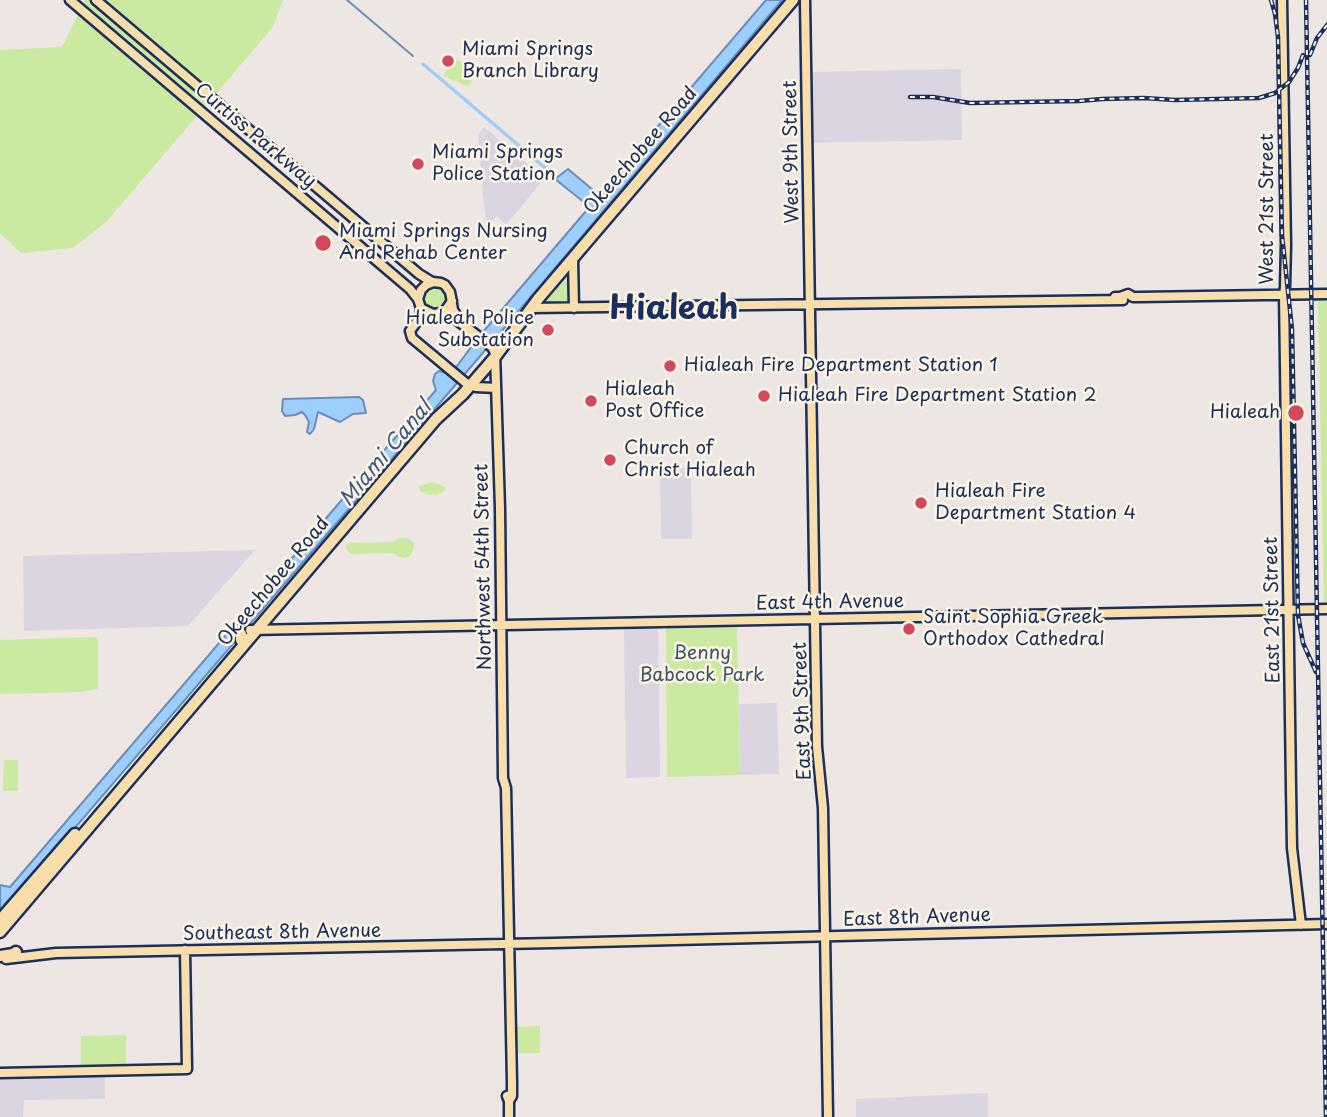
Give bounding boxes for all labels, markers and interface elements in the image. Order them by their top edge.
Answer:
place label: Miami Springs Branch Library [462,39,599,83]
marker: Miami Springs Branch Library [440,53,456,69]
street label: Curtiss Parkway [190,79,320,193]
street label: West 9th Street [779,80,805,224]
street label: Okeechobee Road [579,83,703,219]
street label: West 21st Street [1257,133,1279,285]
place label: Miami Springs Police Station [432,142,563,186]
marker: Miami Springs Police Station [410,156,426,172]
place label: Miami Springs Nursing And Rehab Center [339,221,548,265]
marker: Miami Springs Nursing And Rehab Center [313,233,333,253]
district label: Hialeah [609,290,739,330]
place label: Hialeah Police Substation [406,308,534,352]
marker: Hialeah Police Substation [540,322,556,338]
place label: Hialeah Fire Department Station 1 [684,355,998,377]
marker: Hialeah Fire Department Station 1 [662,358,678,374]
place label: Hialeah Post Office [605,379,704,423]
place label: Hialeah Fire Department Station 2 [778,385,1097,407]
marker: Hialeah Fire Department Station 2 [756,388,772,404]
marker: Hialeah Post Office [583,393,599,409]
water label: Miami Canal [335,396,437,512]
place label: Hialeah [1210,402,1280,424]
marker: Hialeah [1286,403,1306,423]
place label: Church of Christ Hialeah [624,438,756,482]
marker: Church of Christ Hialeah [602,452,618,468]
street label: Northwest 54th Street [471,463,497,671]
place label: Hialeah Fire Department Station 4 [935,481,1136,525]
marker: Hialeah Fire Department Station 4 [913,495,929,511]
street label: Okeechobee Road [213,513,335,651]
street label: East 21st Street [1260,536,1286,684]
street label: East 4th Avenue [756,590,904,616]
place label: Saint Sophia Greek Orthodox Cathedral [923,607,1105,651]
marker: Saint Sophia Greek Orthodox Cathedral [901,621,917,637]
street label: East 9th Street [789,641,817,781]
park label: Benny Babcock Park [639,643,765,687]
street label: East 8th Avenue [843,904,991,932]
street label: Southeast 8th Avenue [183,920,381,946]

